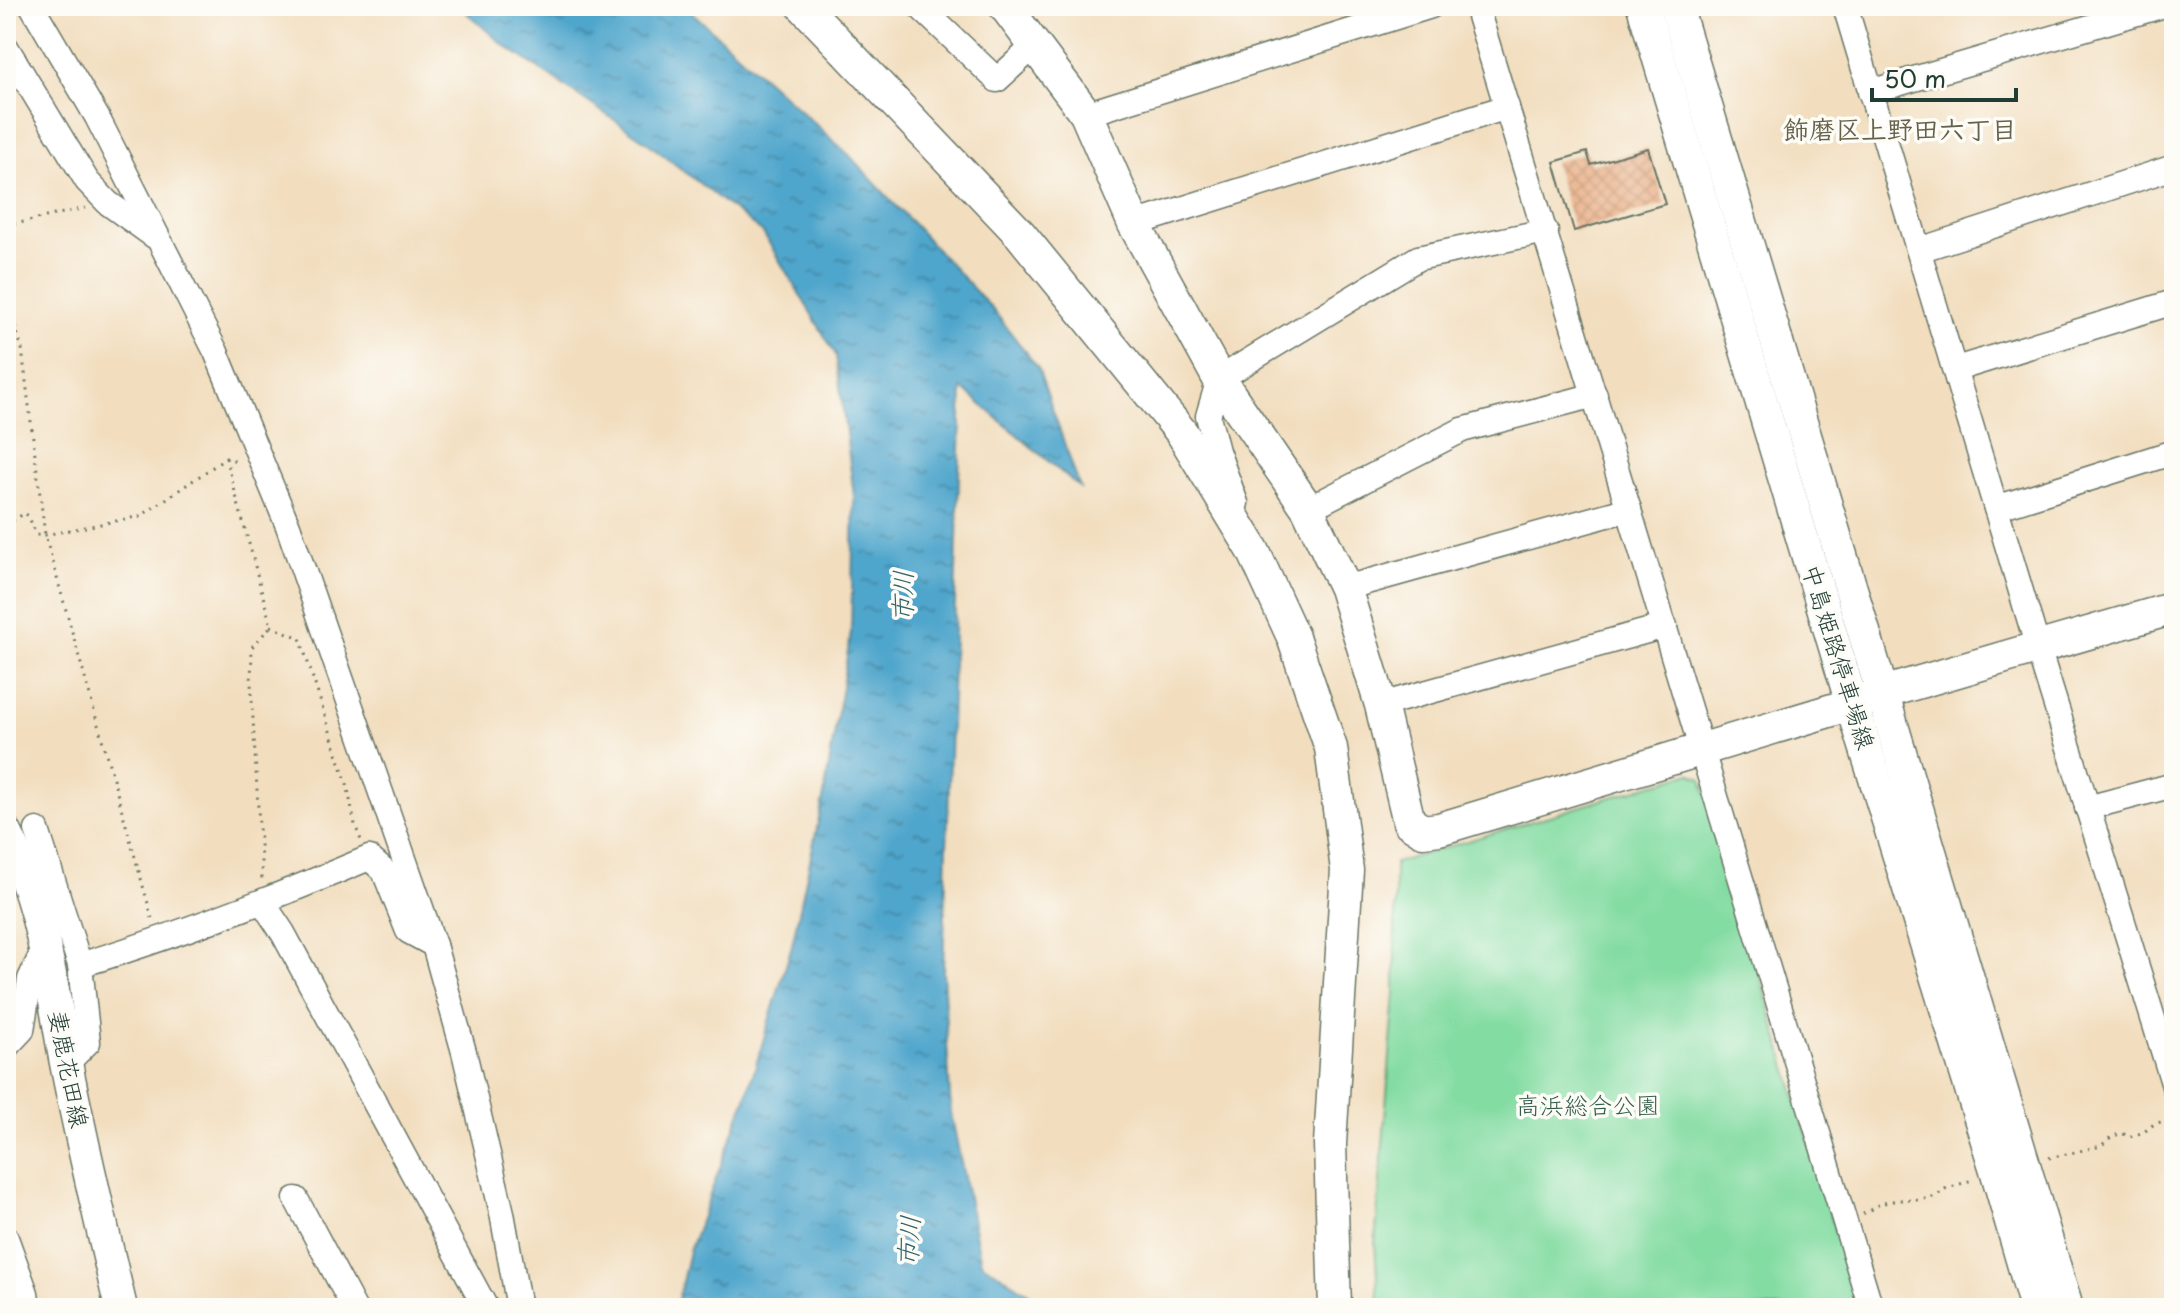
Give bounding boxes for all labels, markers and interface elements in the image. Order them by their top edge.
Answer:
scale bar [1872,52,2016,102]
text: 50 m [1884,60,1946,96]
district label: 飾磨区上野田六丁目 [1783,109,2017,148]
street label: 中島姫路停車場線 [1795,559,1885,753]
water label: 市川 [882,570,921,622]
street label: 妻鹿花田線 [41,1006,99,1131]
park label: 高浜総合公園 [1516,1086,1660,1122]
water label: 市川 [886,1214,929,1268]

